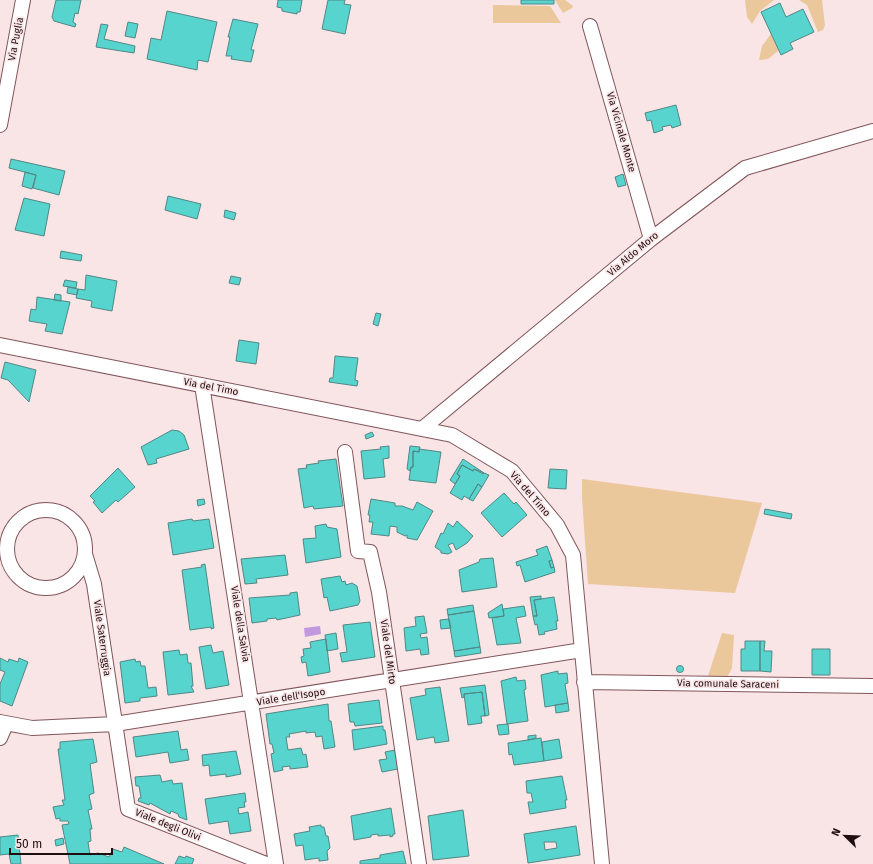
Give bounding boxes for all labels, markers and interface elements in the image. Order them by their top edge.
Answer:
street label: Via Puglia [6,16,26,62]
street label: Via Vicinale Monte [604,90,638,174]
street label: Via Aldo Moro [605,229,661,279]
street label: Via del Timo [182,376,240,398]
street label: Via del Timo [507,469,553,519]
street label: Viale della Salvia [228,585,252,663]
street label: Viale Saterruggia [91,599,113,677]
street label: Viale del Mirto [378,619,399,685]
street label: Via comunale Saraceni [677,677,779,691]
street label: Viale dell'Isopo [256,686,326,708]
street label: Viale degli Olivi [133,806,203,844]
north arrow [825,816,865,856]
text: N [829,826,844,838]
scale bar [10,830,112,856]
text: 50 m [16,837,42,851]

